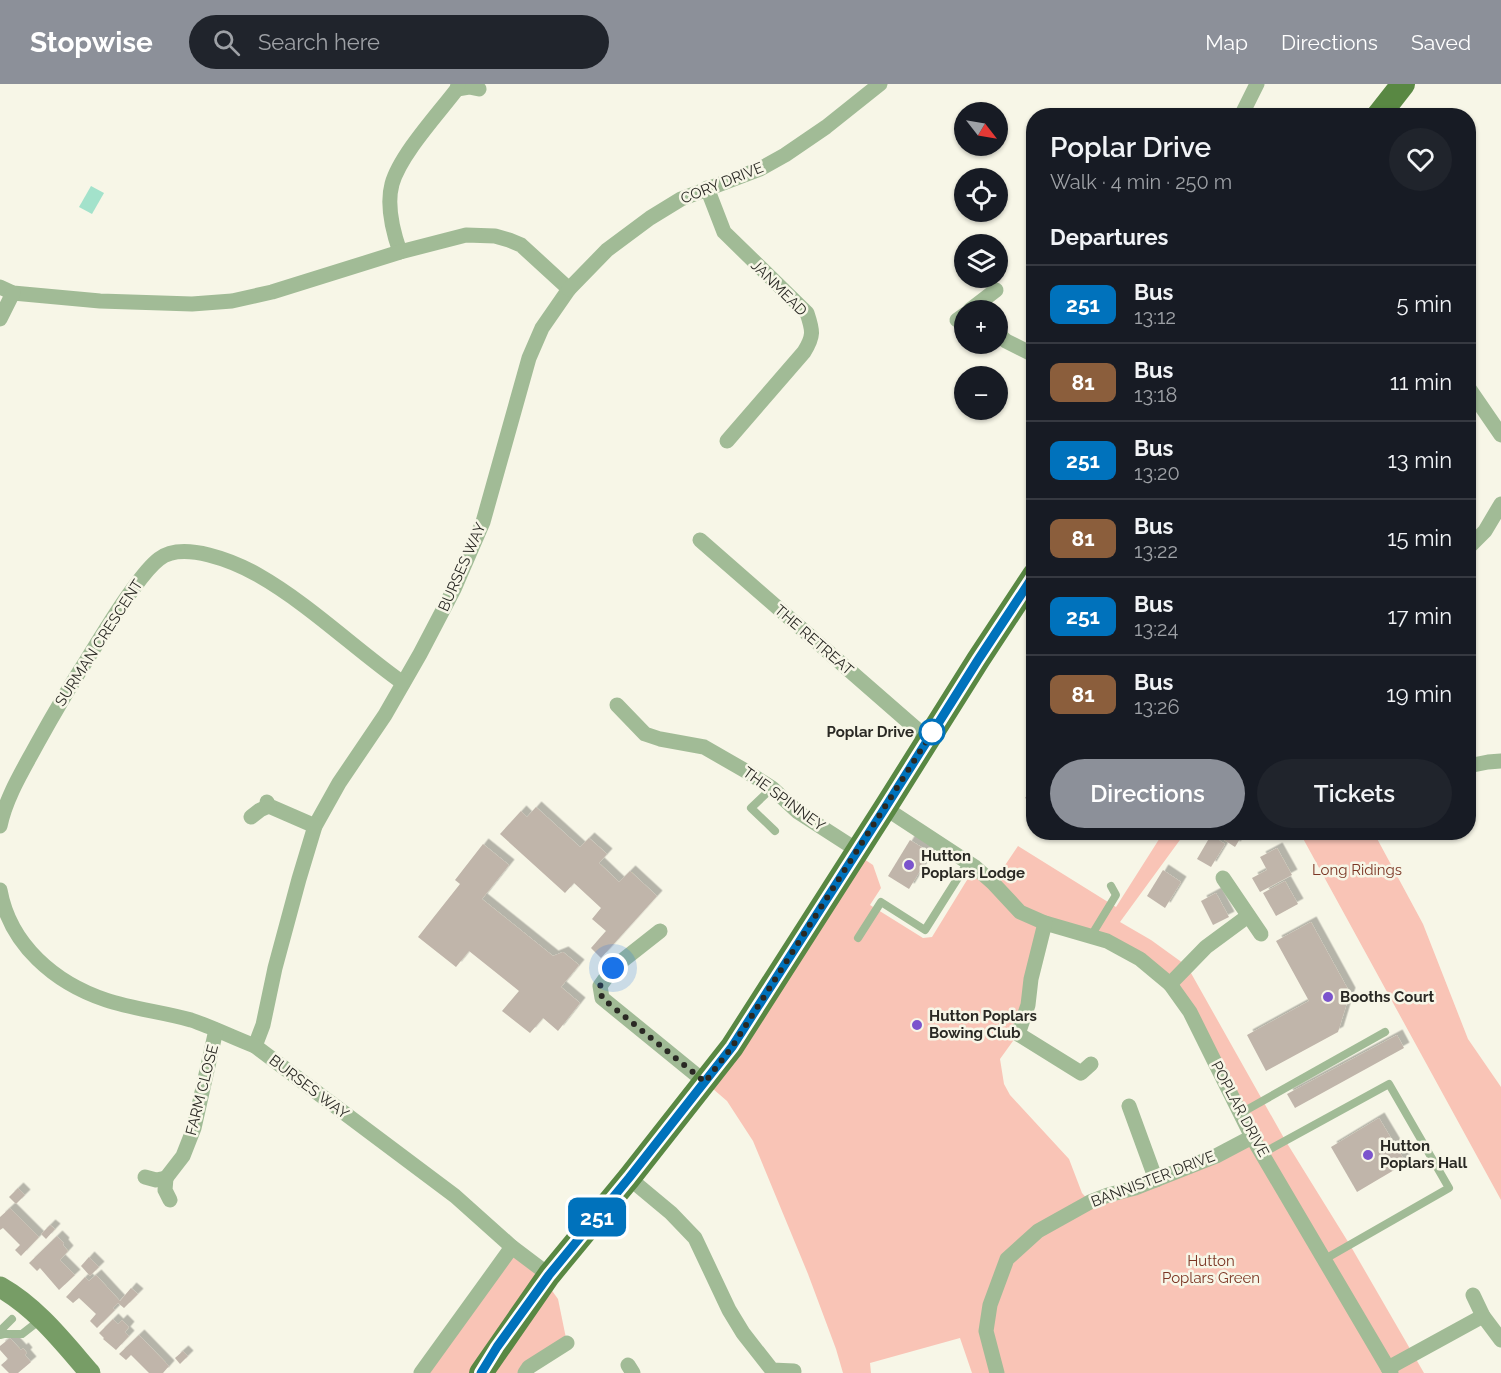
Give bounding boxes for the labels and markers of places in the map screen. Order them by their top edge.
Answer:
marker: Poplar Drive [919,719,945,745]
place label: Poplar Drive [826,723,914,741]
place label: Hutton Poplars Lodge [921,847,1025,882]
marker: Hutton Poplars Lodge [902,858,916,872]
place label: Booths Court [1340,988,1435,1006]
marker: Booths Court [1321,990,1335,1004]
place label: Hutton Poplars Bowing Club [929,1007,1037,1042]
marker: Hutton Poplars Bowing Club [910,1018,924,1032]
place label: Hutton Poplars Hall [1380,1137,1467,1172]
marker: Hutton Poplars Hall [1361,1148,1375,1162]

